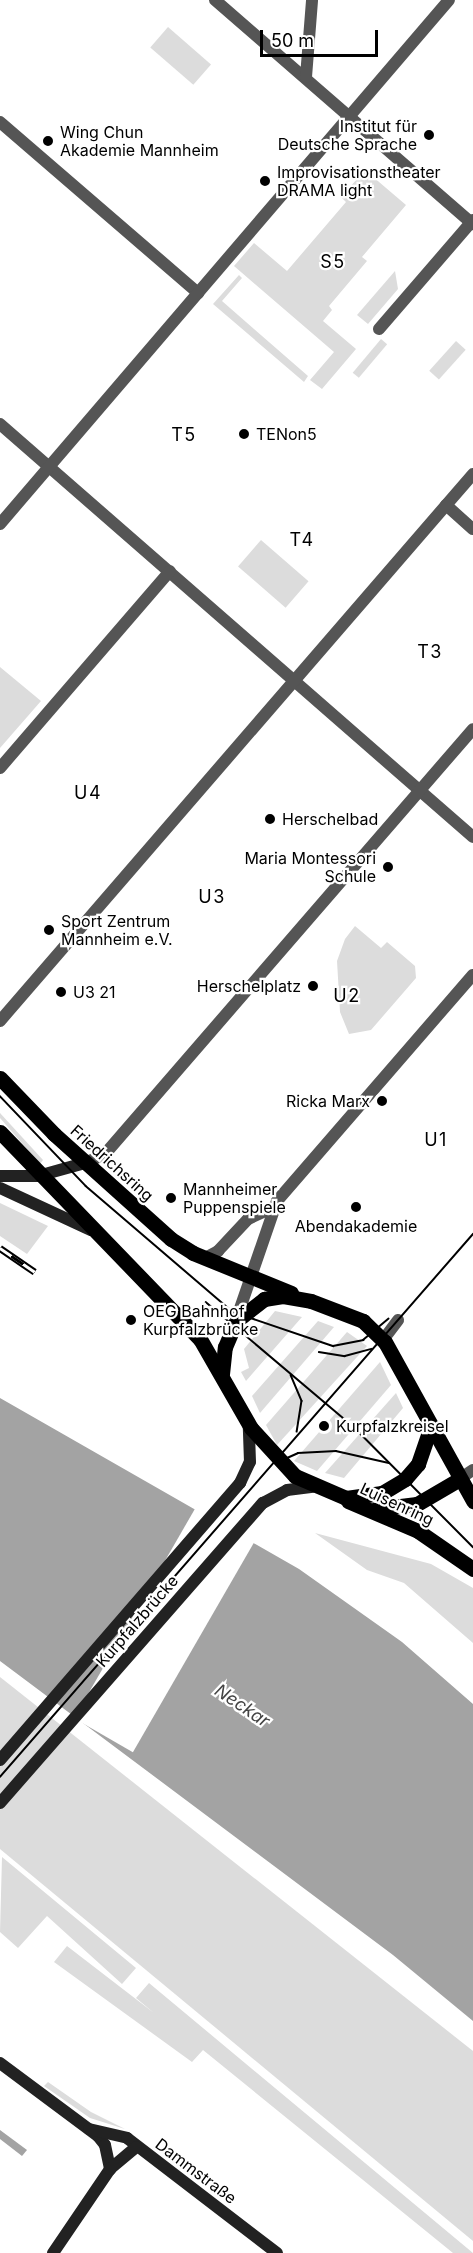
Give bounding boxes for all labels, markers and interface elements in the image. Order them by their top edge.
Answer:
scale bar [263,18,382,56]
text: 50 m [271,30,314,51]
place label: Institut für Deutsche Sprache [278,116,417,154]
place label: Wing Chun Akademie Mannheim [60,122,219,160]
marker: Institut für Deutsche Sprache [422,128,436,142]
marker: Wing Chun Akademie Mannheim [41,134,55,148]
place label: Improvisationstheater DRAMA light [277,162,441,200]
marker: Improvisationstheater DRAMA light [258,174,272,188]
district label: S5 [320,251,346,273]
district label: T5 [171,424,197,446]
place label: TENon5 [256,424,317,444]
marker: TENon5 [237,427,251,441]
district label: T4 [289,529,315,551]
district label: T3 [417,641,443,663]
district label: U4 [74,782,102,804]
place label: Herschelbad [282,809,378,829]
marker: Herschelbad [263,812,277,826]
place label: Maria Montessori Schule [244,848,376,886]
marker: Maria Montessori Schule [381,860,395,874]
district label: U3 [198,886,226,908]
place label: Sport Zentrum Mannheim e.V. [61,911,173,949]
marker: Sport Zentrum Mannheim e.V. [42,923,56,937]
place label: Herschelplatz [197,976,301,996]
marker: Herschelplatz [306,979,320,993]
place label: U3 21 [73,982,116,1002]
marker: U3 21 [54,985,68,999]
district label: U2 [333,985,361,1007]
place label: Ricka Marx [286,1091,370,1111]
marker: Ricka Marx [375,1094,389,1108]
street label: Friedrichsring [67,1121,157,1205]
district label: U1 [424,1129,448,1151]
place label: Mannheimer Puppenspiele [183,1179,286,1217]
marker: Mannheimer Puppenspiele [164,1191,178,1205]
marker: Abendakademie [349,1200,363,1214]
place label: Abendakademie [295,1216,417,1236]
place label: OEG Bahnhof Kurpfalzbrücke [143,1301,258,1339]
marker: OEG Bahnhof Kurpfalzbrücke [124,1313,138,1327]
place label: Kurpfalzkreisel [336,1416,448,1436]
marker: Kurpfalzkreisel [317,1419,331,1433]
street label: Luisenring [357,1479,437,1529]
street label: Kurpfalzbrücke [92,1571,182,1671]
water label: Neckar [210,1680,274,1732]
street label: Dammstraße [152,2134,240,2208]

